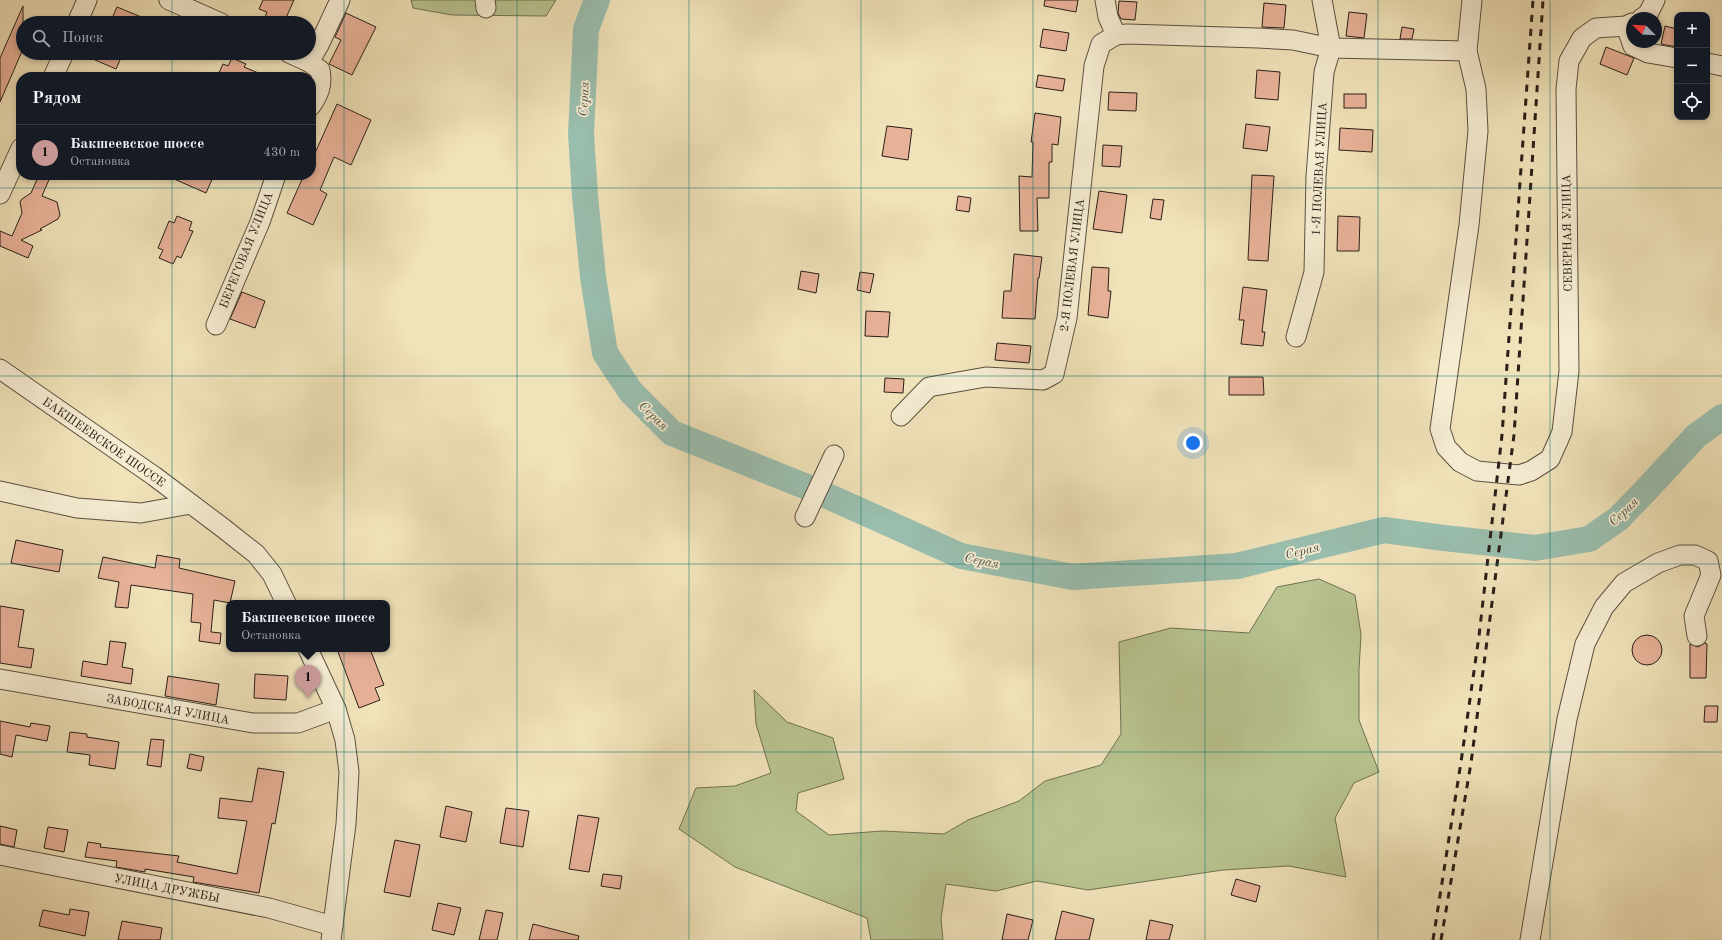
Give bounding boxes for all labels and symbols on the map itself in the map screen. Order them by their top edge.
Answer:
north arrow [1626,12,1662,48]
water label: Серая [577,81,592,117]
street label: 1-Я ПОЛЕВАЯ УЛИЦА [1311,102,1329,236]
street label: СЕВЕРНАЯ УЛИЦА [1561,174,1575,292]
street label: БЕРЕГОВАЯ УЛИЦА [218,190,276,310]
street label: 2-Я ПОЛЕВАЯ УЛИЦА [1059,198,1087,332]
street label: БАКШЕЕВСКОЕ ШОССЕ [40,396,167,490]
water label: Серая [636,399,670,433]
your location [1183,433,1203,453]
water label: Серая [1607,495,1641,529]
water label: Серая [1284,541,1321,562]
water label: Серая [963,552,1000,571]
pin: 1 [295,665,321,698]
street label: ЗАВОДСКАЯ УЛИЦА [105,693,230,727]
street label: УЛИЦА ДРУЖБЫ [113,873,221,905]

